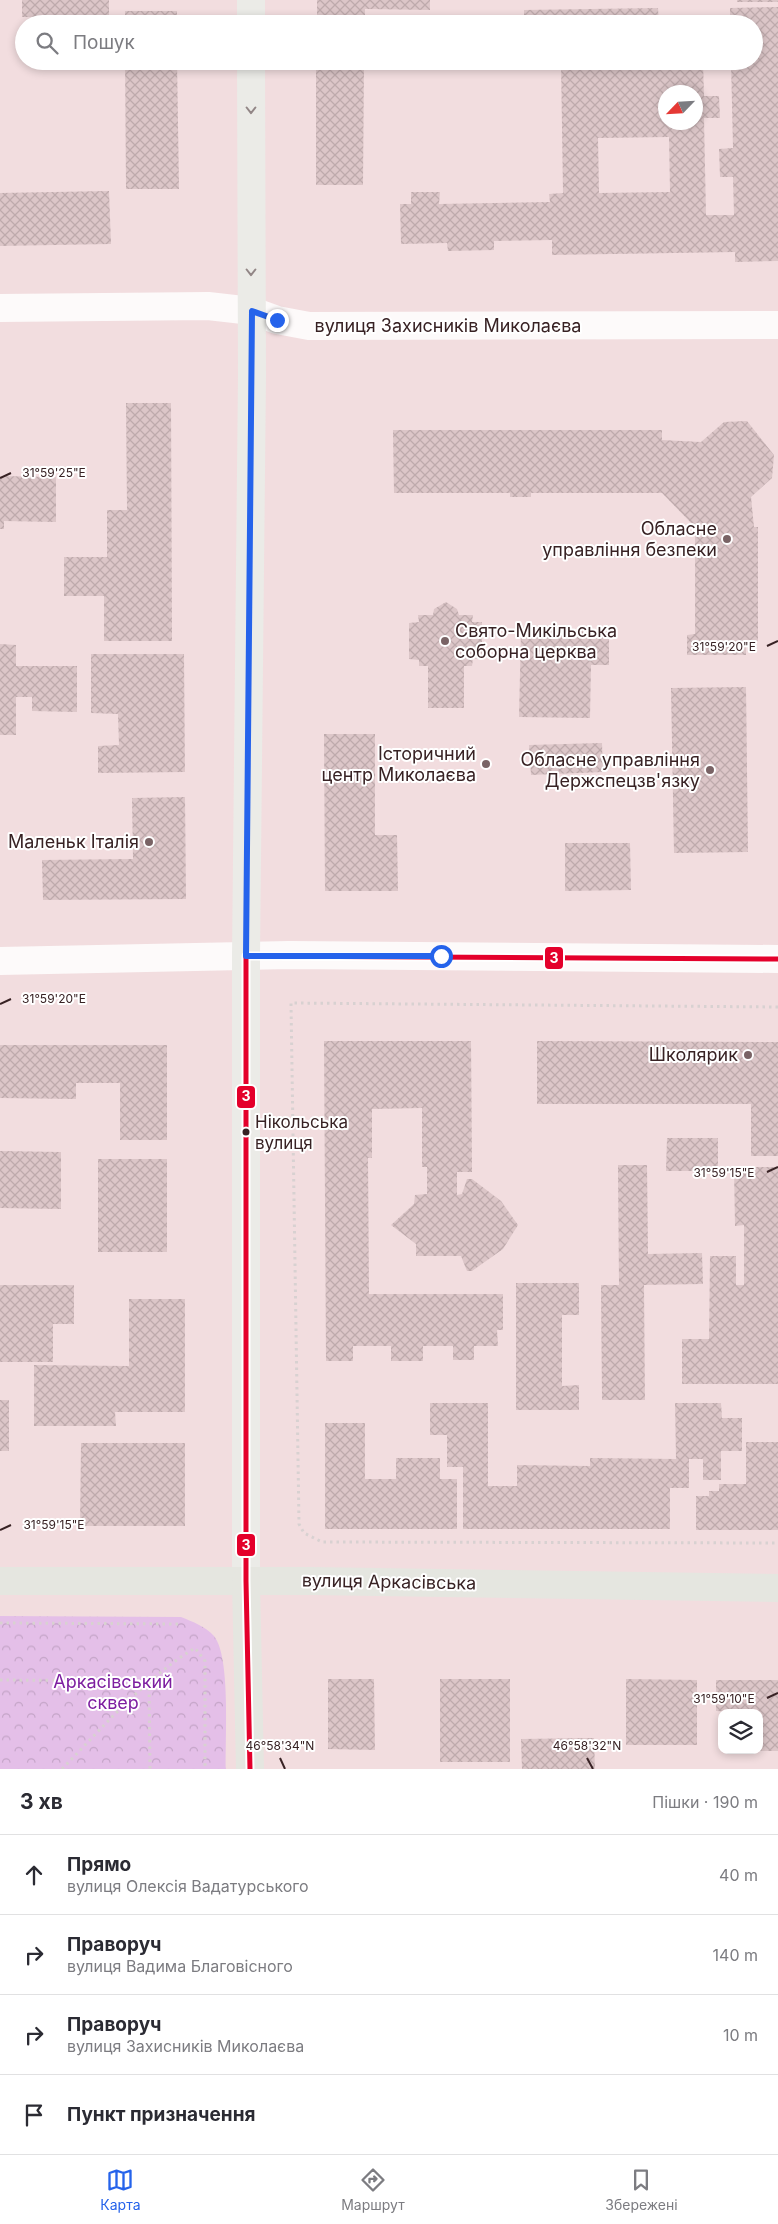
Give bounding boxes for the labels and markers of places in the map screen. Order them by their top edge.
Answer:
place label: Обласне управління безпеки [542,518,717,560]
marker: Обласне управління безпеки [721,533,733,545]
place label: Свято-Микільська соборна церква [455,620,617,662]
marker: Свято-Микільська соборна церква [439,635,451,647]
place label: Історичний центр Миколаєва [321,743,476,785]
place label: Обласне управління Держспецзв'язку [520,749,700,791]
marker: Історичний центр Миколаєва [480,758,492,770]
marker: Обласне управління Держспецзв'язку [704,764,716,776]
place label: Маленьк Італія [8,831,139,852]
marker: Маленьк Італія [143,836,155,848]
place label: Школярик [649,1044,738,1065]
marker: Школярик [742,1049,754,1061]
place label: Нікольська вулиця [255,1112,348,1153]
marker: Нікольська вулиця [241,1127,251,1137]

